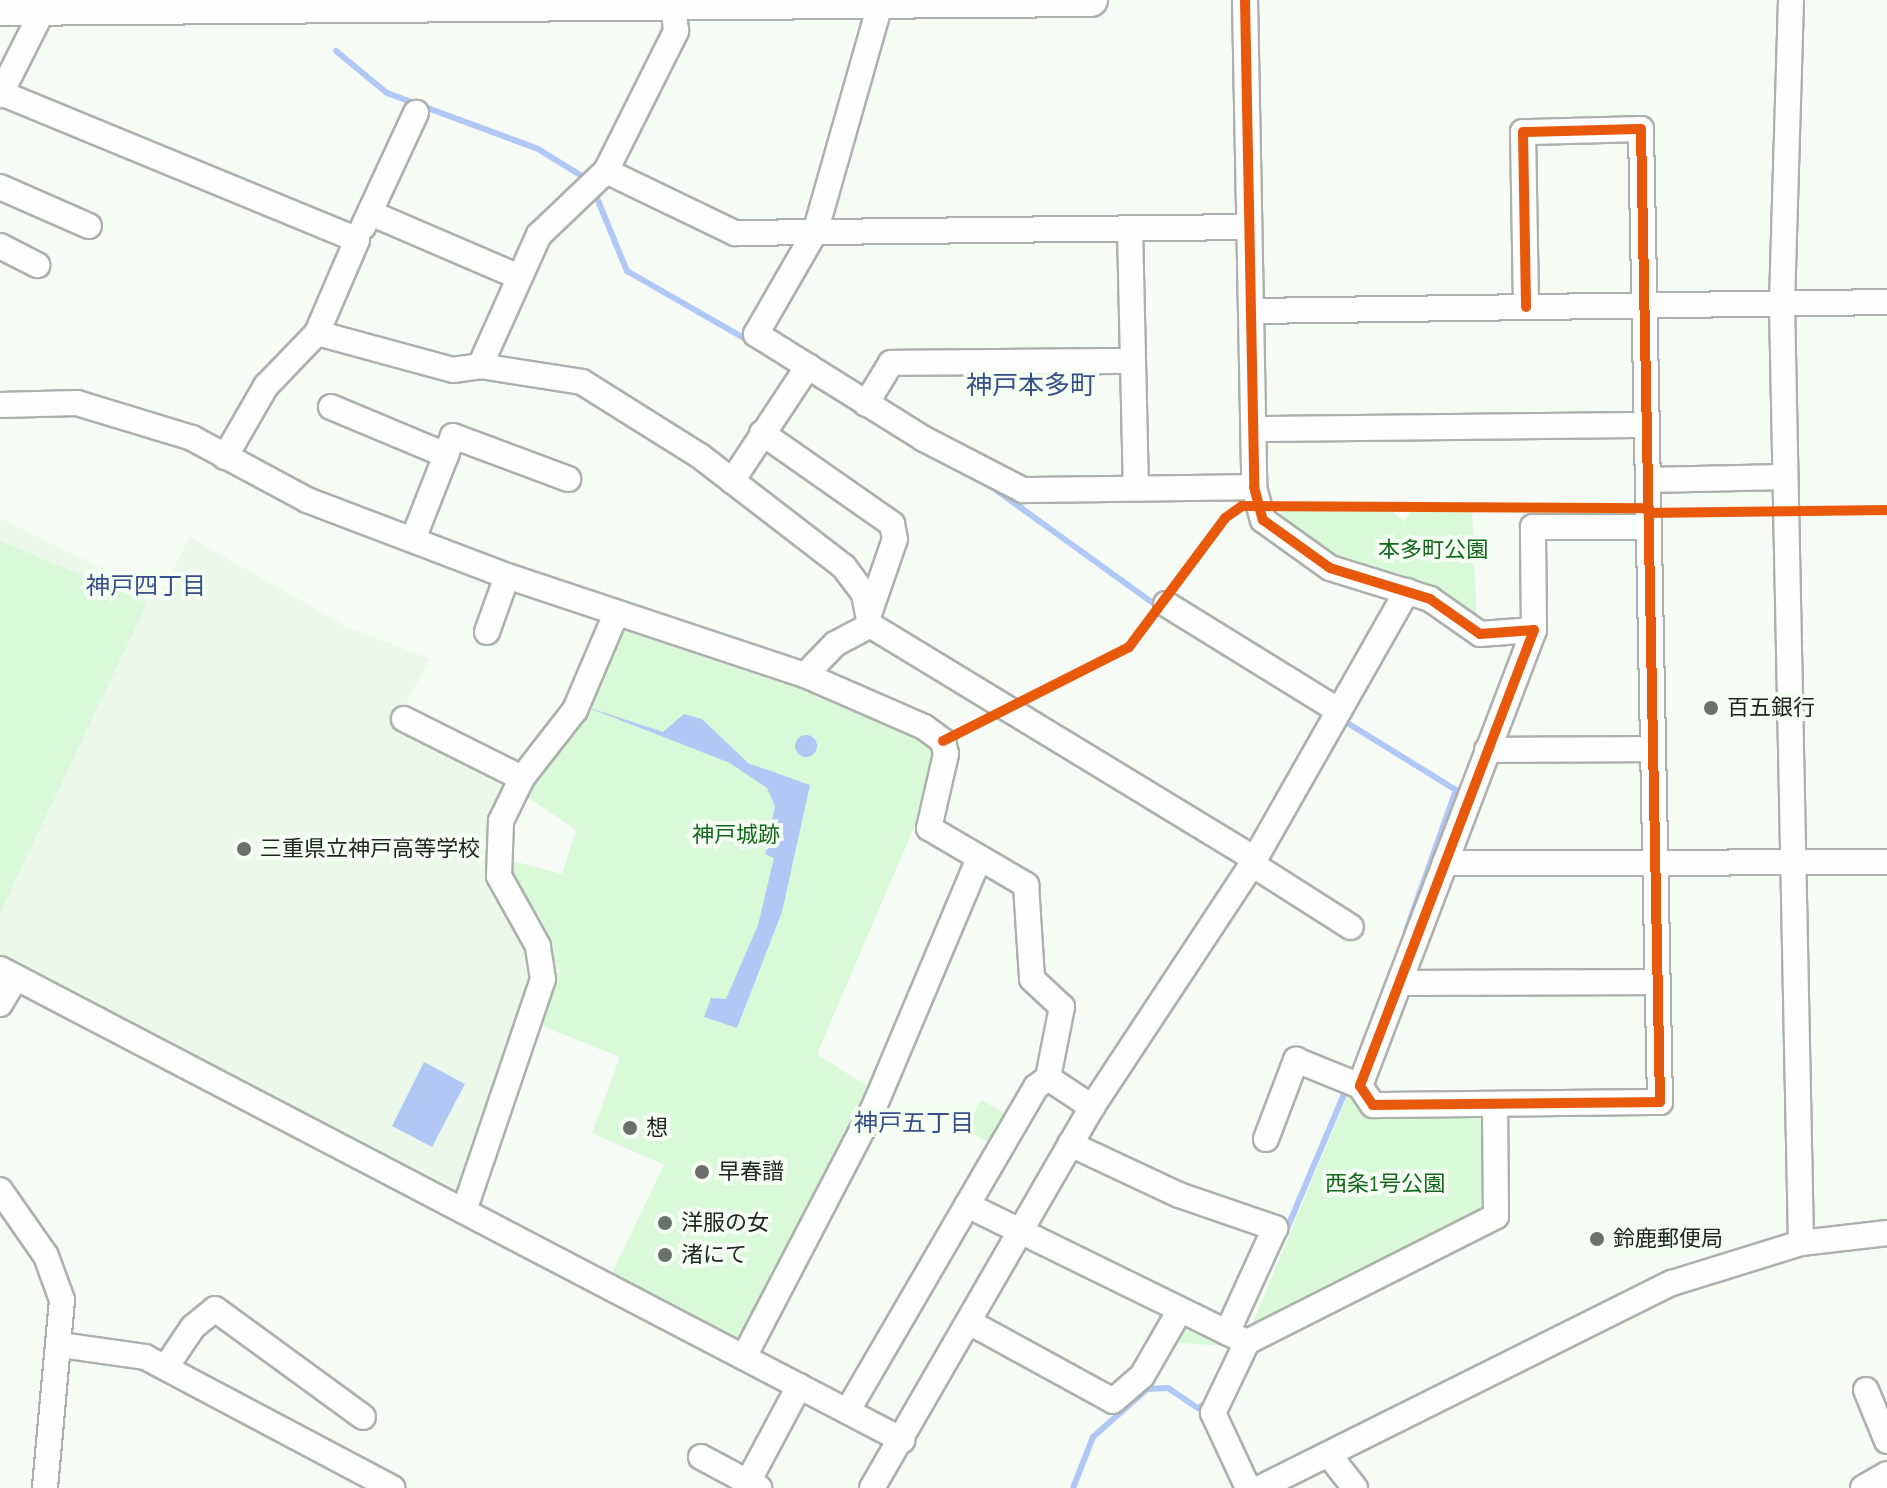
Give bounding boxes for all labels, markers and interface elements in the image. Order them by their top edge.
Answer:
district label: 神戸本多町 [966,369,1096,401]
park label: 本多町公園 [1378,537,1488,563]
district label: 神戸四丁目 [86,572,206,600]
place label: 百五銀行 [1727,695,1815,721]
marker: 百五銀行 [1702,699,1720,717]
park label: 神戸城跡 [692,822,780,848]
place label: 三重県立神戸高等学校 [260,836,480,862]
marker: 三重県立神戸高等学校 [235,840,253,858]
district label: 神戸五丁目 [854,1109,974,1137]
place label: 想 [646,1115,668,1141]
marker: 想 [621,1119,639,1137]
place label: 早春譜 [718,1159,784,1185]
marker: 早春譜 [693,1163,711,1181]
park label: 西条1号公園 [1325,1171,1445,1197]
place label: 洋服の女 [681,1210,769,1236]
marker: 洋服の女 [656,1214,674,1232]
place label: 鈴鹿郵便局 [1613,1226,1723,1252]
marker: 鈴鹿郵便局 [1588,1230,1606,1248]
place label: 渚にて [681,1242,747,1268]
marker: 渚にて [656,1246,674,1264]

